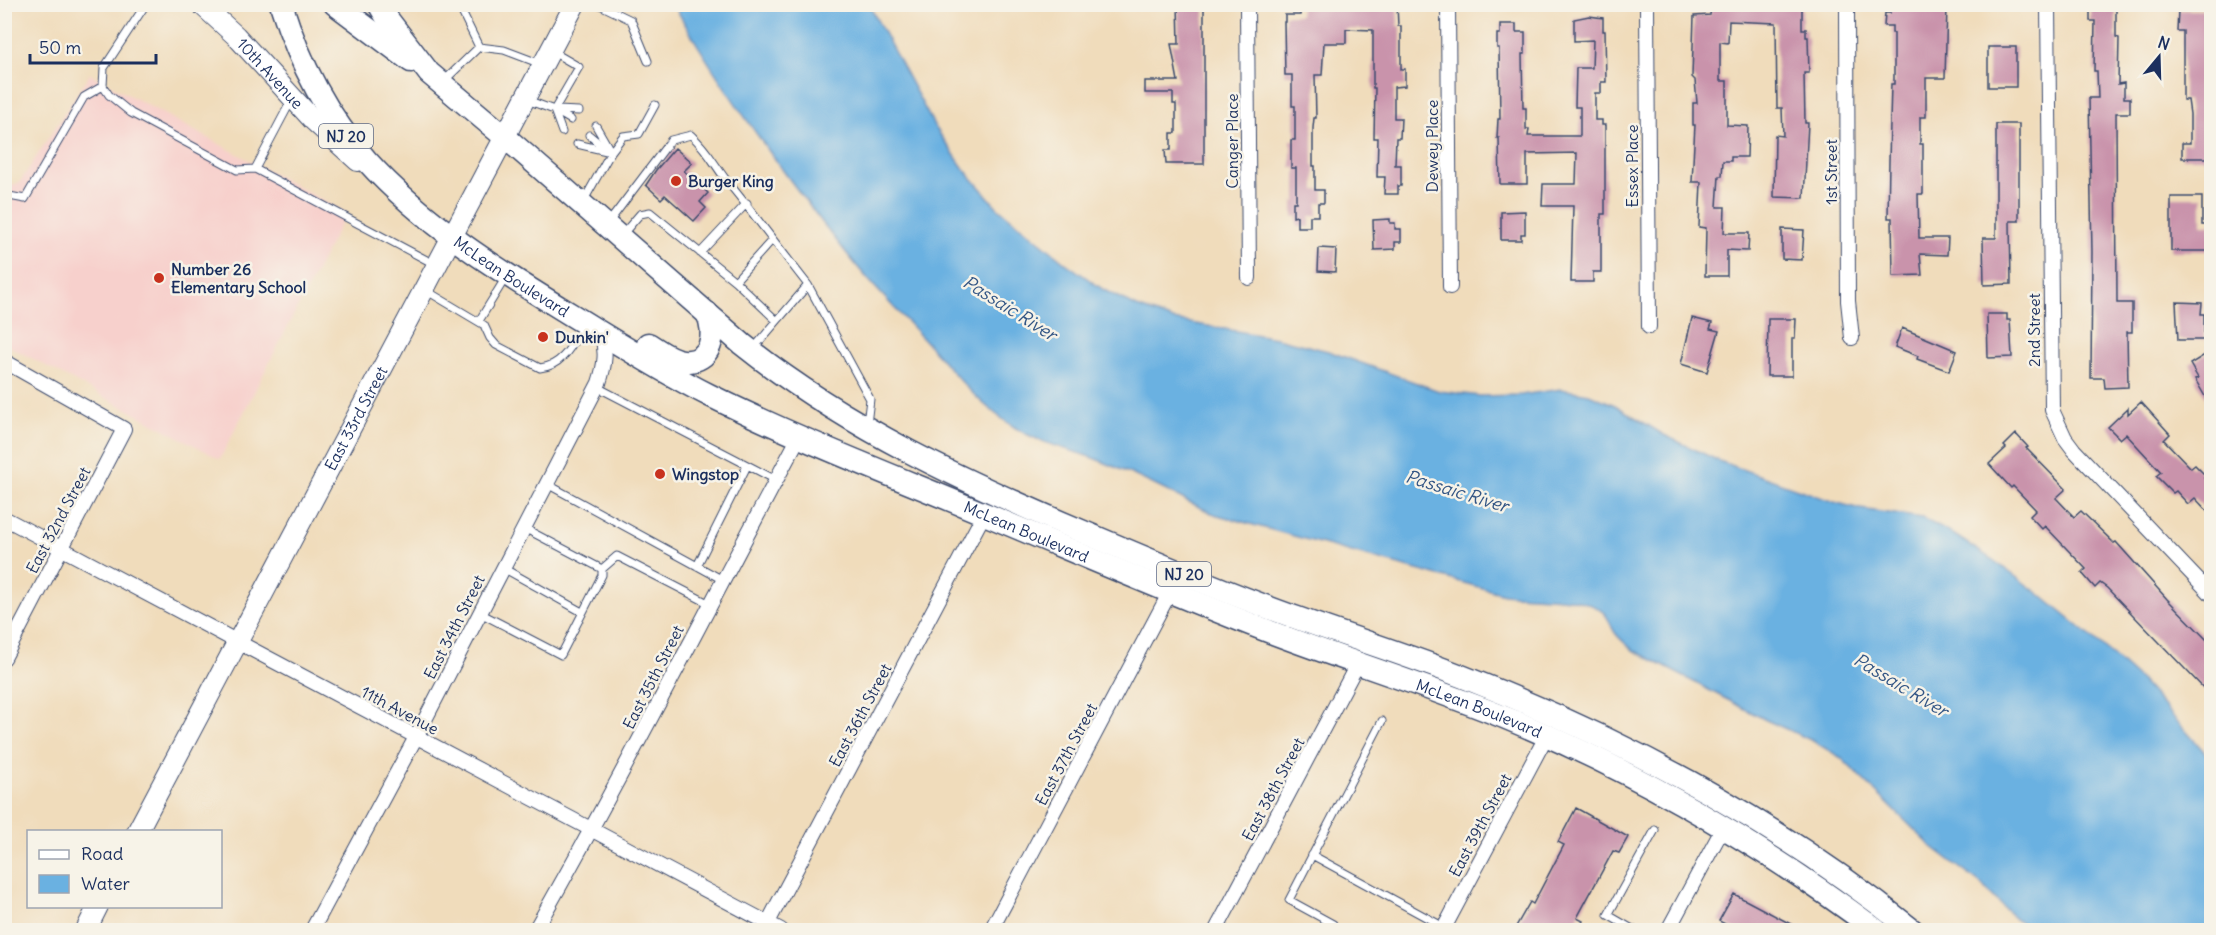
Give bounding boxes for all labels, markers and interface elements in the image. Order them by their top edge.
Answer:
scale bar [30,27,156,65]
north arrow [2129,27,2189,87]
text: N [2155,32,2172,54]
street label: 10th Avenue [233,34,308,113]
text: 50 m [39,36,81,59]
street label: Canger Place [1222,93,1242,189]
street label: Dewey Place [1422,100,1442,192]
road number: NJ 20 [319,124,373,148]
street label: Essex Place [1622,124,1642,208]
street label: 1st Street [1821,139,1841,205]
place label: Burger King [688,171,774,192]
marker: Burger King [669,174,683,188]
street label: McLean Boulevard [450,231,573,321]
place label: Number 26 Elementary School [171,259,306,298]
water label: Passaic River [959,270,1063,347]
marker: Number 26 Elementary School [152,271,166,285]
street label: 2nd Street [2024,292,2044,367]
place label: Dunkin' [555,327,609,347]
marker: Dunkin' [536,330,550,344]
street label: East 33rd Street [320,362,392,474]
street label: East 32nd Street [22,463,95,577]
place label: Wingstop [672,464,739,485]
water label: Passaic River [1403,464,1514,518]
marker: Wingstop [653,467,667,481]
street label: McLean Boulevard [961,496,1092,567]
road number: NJ 20 [1157,562,1211,586]
street label: East 34th Street [419,571,489,682]
street label: East 35th Street [618,621,688,732]
water label: Passaic River [1850,648,1955,724]
street label: East 36th Street [824,659,896,770]
street label: McLean Boulevard [1413,675,1545,742]
street label: 11th Avenue [358,681,442,739]
street label: East 37th Street [1031,699,1102,809]
street label: East 38th Street [1237,733,1309,844]
street label: East 39th Street [1444,769,1516,880]
legend [27,830,222,908]
text: Road [81,842,124,865]
text: Water [81,872,131,895]

